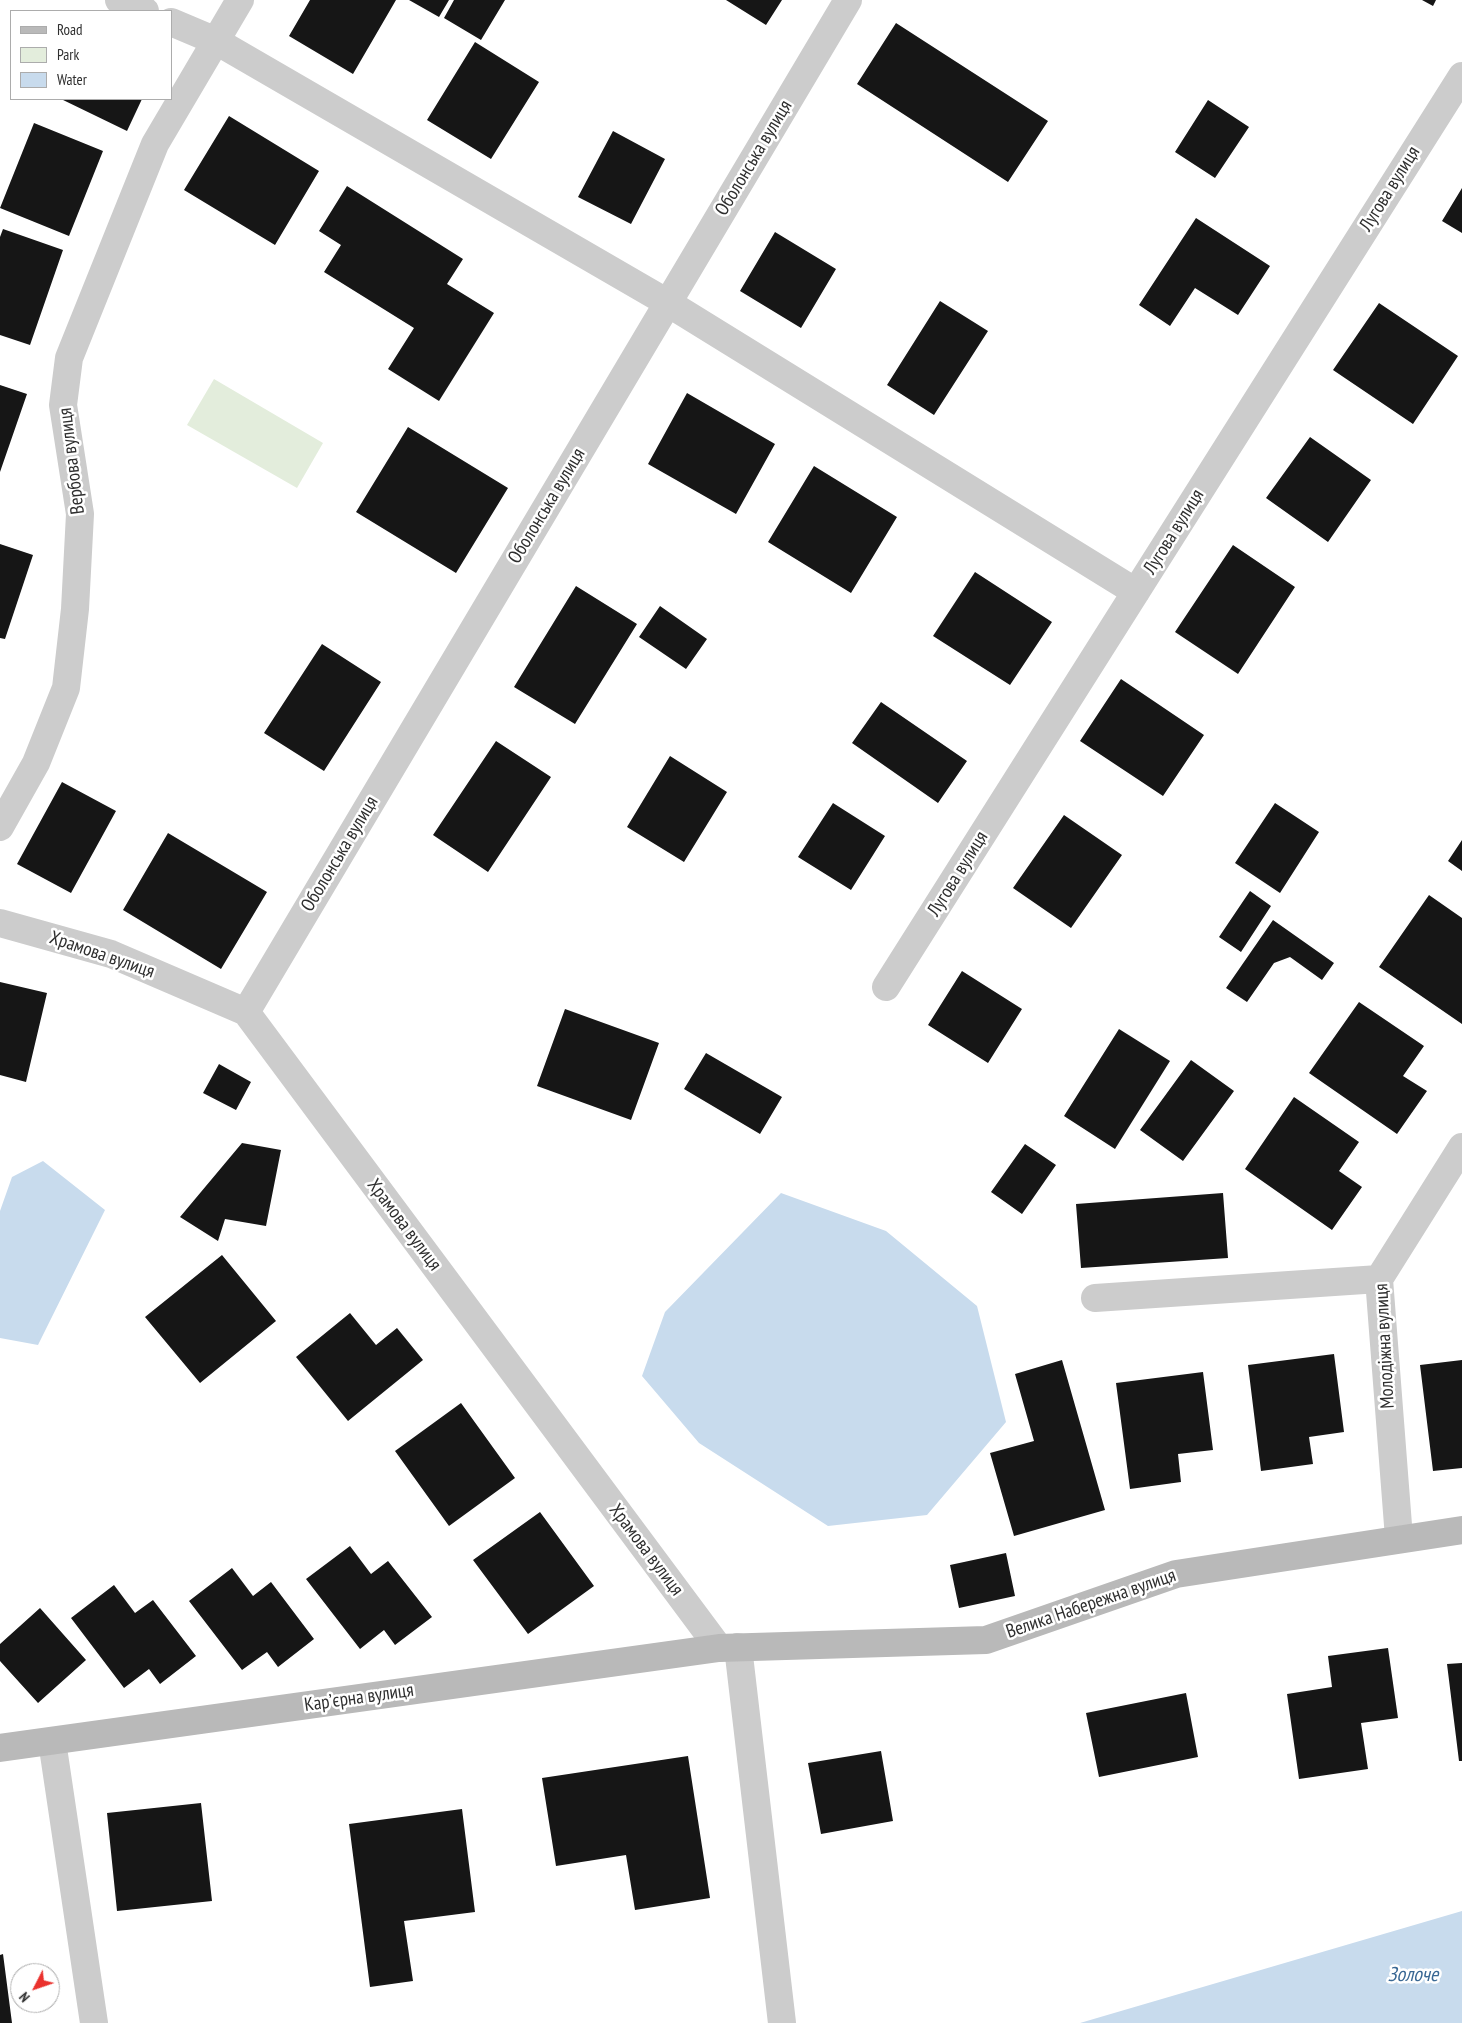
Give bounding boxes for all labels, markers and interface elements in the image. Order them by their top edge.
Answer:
legend [10,10,172,100]
text: Road [57,20,83,39]
text: Park [57,45,79,64]
text: Water [57,70,87,89]
street label: Оболонська вулиця [711,96,797,220]
street label: Лугова вулиця [1355,142,1425,236]
street label: Вербова вулиця [54,406,90,516]
street label: Оболонська вулиця [504,444,590,568]
street label: Лугова вулиця [1139,485,1209,579]
street label: Оболонська вулиця [297,792,383,916]
street label: Лугова вулиця [923,827,993,921]
street label: Храмова вулиця [47,926,157,984]
street label: Храмова вулиця [362,1175,446,1275]
street label: Молодіжна вулиця [1370,1283,1400,1409]
street label: Храмова вулиця [604,1500,688,1600]
street label: Велика Набережна вулиця [1003,1564,1179,1644]
street label: Карʼєрна вулиця [303,1679,415,1717]
north arrow [10,1963,60,2013]
water label: Золоче [1388,1963,1438,1987]
text: N [15,1988,34,2006]

